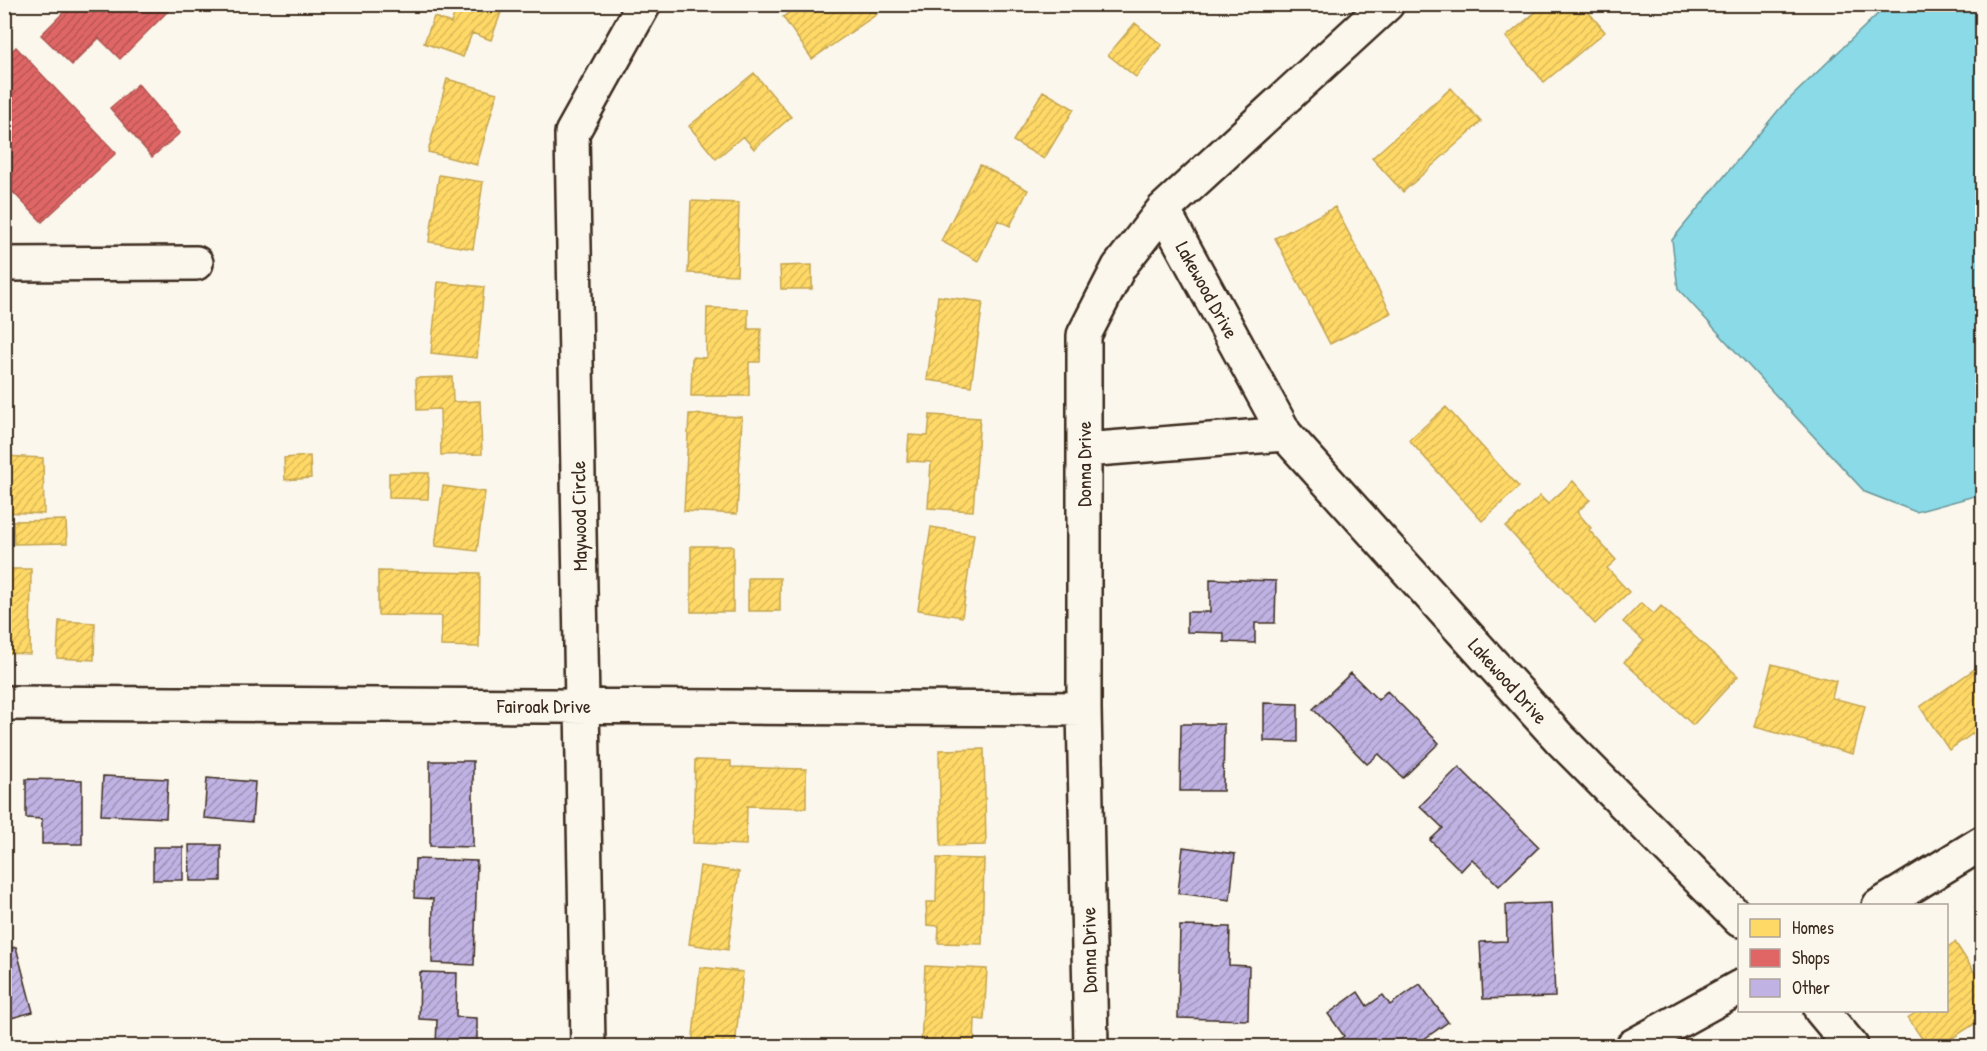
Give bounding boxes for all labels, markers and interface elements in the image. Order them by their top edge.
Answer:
street label: Lakewood Drive [1170,236,1245,343]
street label: Donna Drive [1070,421,1097,507]
street label: Maywood Circle [564,461,593,571]
street label: Lakewood Drive [1463,632,1554,729]
street label: Fairoak Drive [496,692,591,719]
legend [1738,904,1948,1012]
street label: Donna Drive [1074,907,1103,993]
text: Homes [1792,915,1834,940]
text: Shops [1792,945,1830,970]
text: Other [1792,975,1830,1000]

